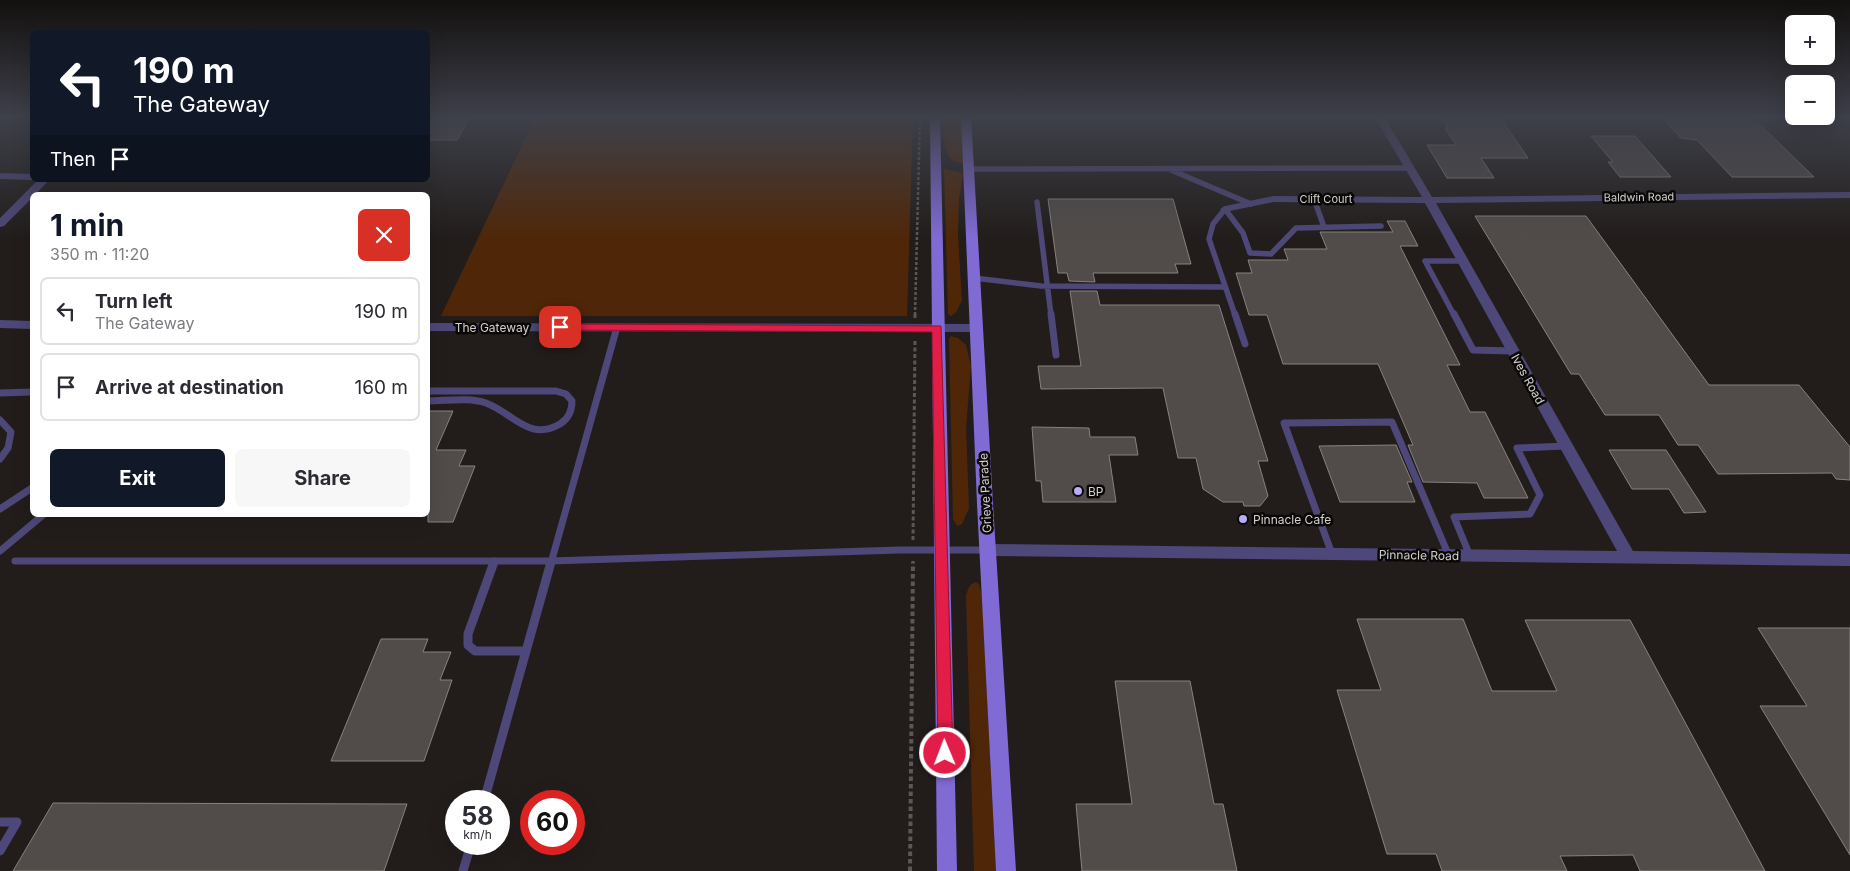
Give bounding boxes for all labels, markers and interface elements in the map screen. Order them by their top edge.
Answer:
map controls [1785,15,1835,125]
button: + [1785,15,1835,65]
text: 190 m [133,49,235,91]
icon: left [50,50,115,115]
button: − [1785,75,1835,125]
text: The Gateway [133,91,270,117]
icon: arrive [106,145,134,173]
text: Then [50,148,96,171]
street label: Baldwin Road [1604,189,1674,205]
street label: Clift Court [1300,192,1353,206]
text: 1 min [50,207,124,243]
button: close [358,209,410,261]
text: 350 m · 11:20 [50,244,149,264]
text: Turn left [95,290,173,313]
icon: left [52,297,80,325]
text: 190 m [355,300,408,323]
pin [539,306,581,348]
text: The Gateway [95,313,195,333]
icon: arrive [546,313,574,341]
street label: The Gateway [455,320,530,335]
street label: Ives Road [1508,351,1548,407]
icon: arrive [52,373,80,401]
text: Arrive at destination [95,376,284,399]
text: 160 m [355,376,408,399]
button: Exit [50,449,225,507]
button: Share [235,449,410,507]
street label: Grieve Parade [975,453,995,533]
place label: BP [1088,484,1104,499]
marker: BP [1072,485,1084,497]
place label: Pinnacle Cafe [1253,512,1331,527]
marker: Pinnacle Cafe [1237,513,1249,525]
street label: Pinnacle Road [1379,547,1459,563]
position arrow [918,726,970,778]
speed limit sign: 60 [520,790,585,855]
text: 58 [461,801,494,831]
text: km/h [463,827,492,842]

